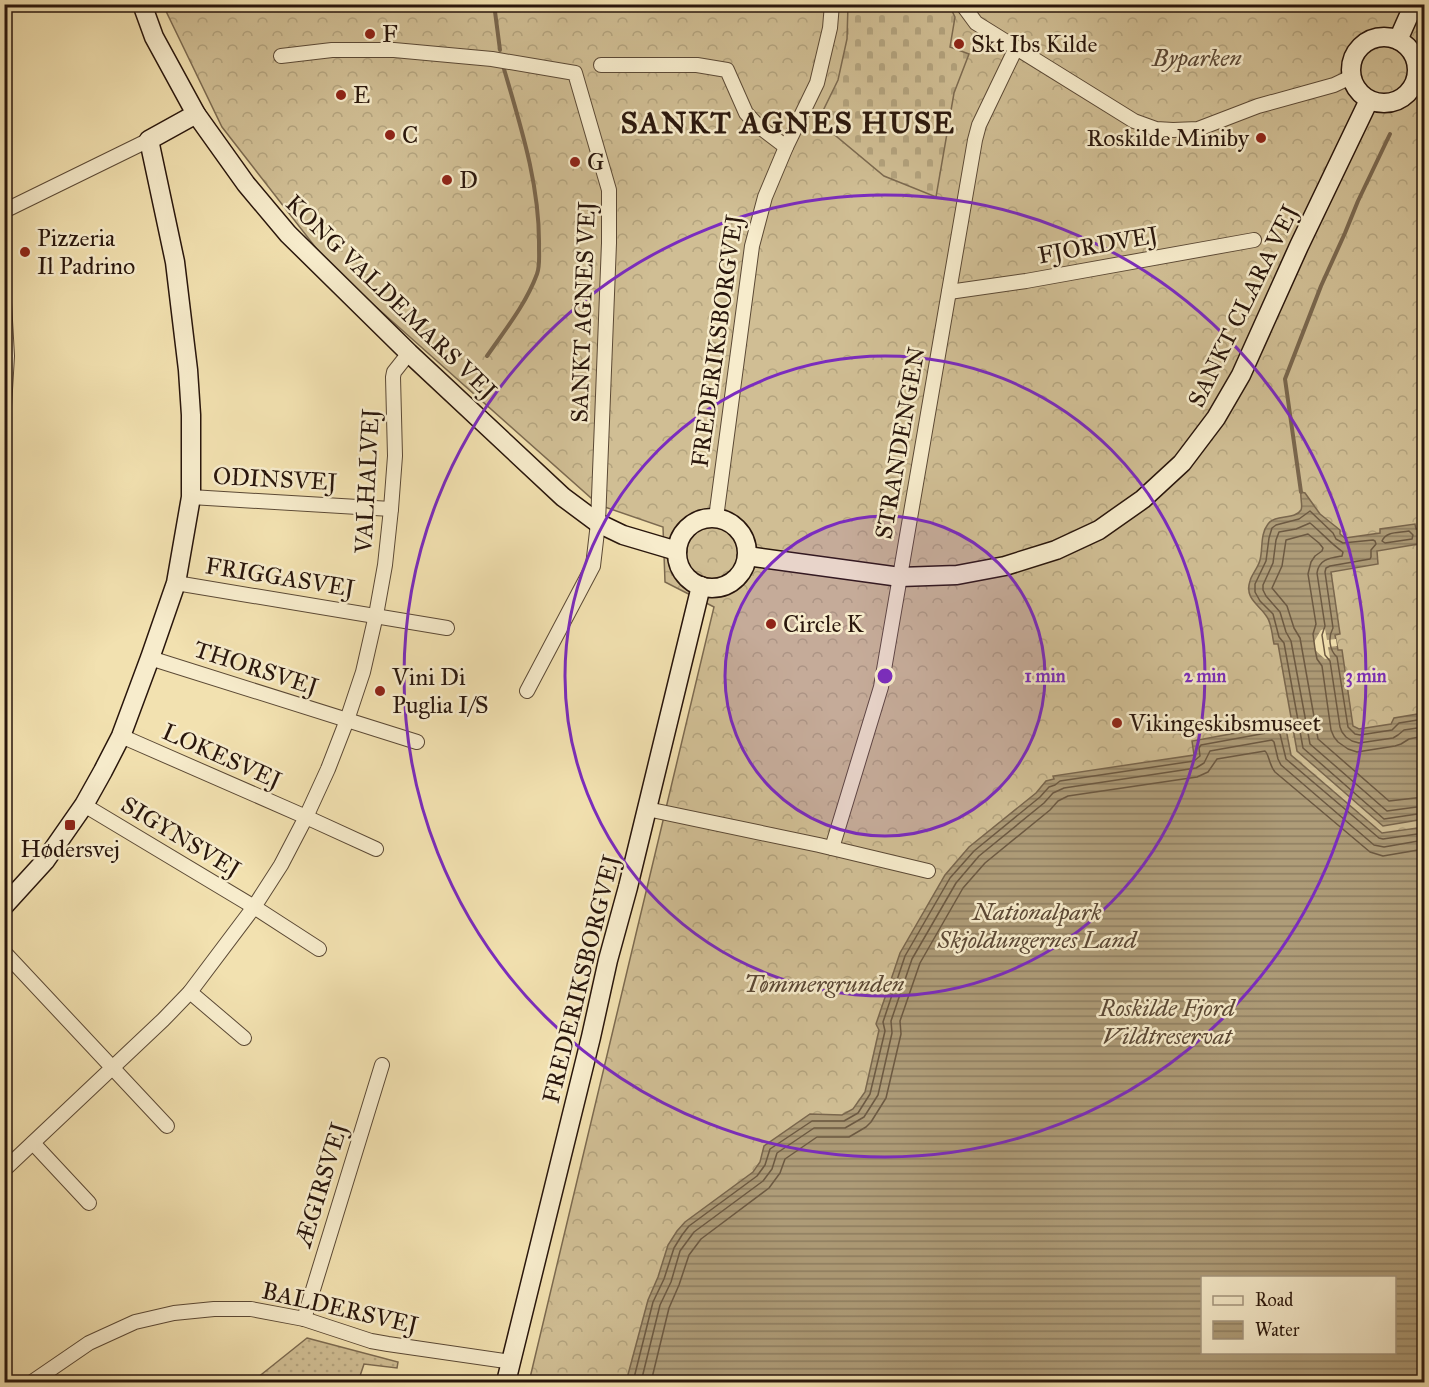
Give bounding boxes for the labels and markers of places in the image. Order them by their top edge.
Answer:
place label: F [382,19,398,49]
marker: F [363,27,377,41]
place label: Skt Ibs Kilde [971,29,1098,59]
marker: Skt Ibs Kilde [952,37,966,51]
place label: E [353,80,370,110]
marker: E [334,88,348,102]
place label: C [402,120,418,150]
place label: Roskilde Miniby [1087,123,1250,153]
marker: C [383,128,397,142]
marker: Roskilde Miniby [1254,131,1268,145]
place label: G [587,147,605,177]
marker: G [568,155,582,169]
place label: D [459,165,478,195]
marker: D [440,173,454,187]
place label: Pizzeria Il Padrino [37,223,135,281]
marker: Pizzeria Il Padrino [18,245,32,259]
place label: Circle K [783,609,865,639]
marker: Circle K [764,617,778,631]
place label: Vini Di Puglia I/S [391,662,489,720]
centre of rings [875,666,895,686]
marker: Vini Di Puglia I/S [373,684,387,698]
place label: Vikingeskibsmuseet [1128,708,1321,738]
marker: Vikingeskibsmuseet [1110,716,1124,730]
marker: Hødersvej [63,818,77,832]
place label: Hødersvej [20,834,120,864]

